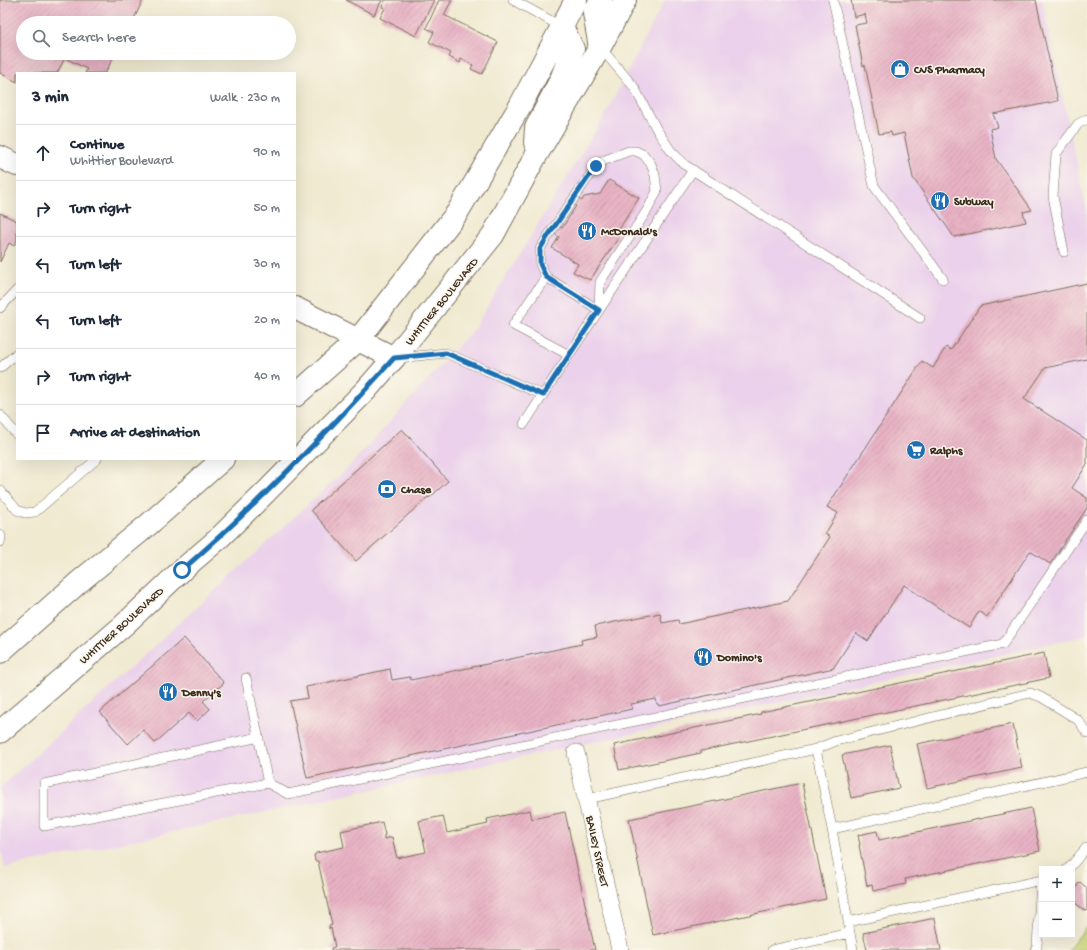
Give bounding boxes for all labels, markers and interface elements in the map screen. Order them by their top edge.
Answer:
search box [16,16,296,60]
icon: search [30,27,52,49]
text: Search here [62,29,136,47]
shop icon: CVS Pharmacy [889,58,911,80]
place label: CVS Pharmacy [913,64,985,78]
text: 3 min [32,88,69,108]
text: Walk · 230 m [210,91,280,106]
text: Continue [70,136,124,154]
icon: ahead [32,142,54,164]
text: 90 m [254,145,280,160]
text: Whittier Boulevard [70,154,173,169]
route end [587,157,605,175]
restaurant icon: Subway [929,190,951,212]
place label: Subway [954,196,993,210]
icon: right [32,198,54,220]
text: Turn right [70,200,130,218]
text: 50 m [253,201,280,216]
restaurant icon: McDonald's [576,220,598,242]
place label: McDonald's [601,226,658,240]
icon: left [32,254,54,276]
street label: WHITTIER BOULEVARD [403,255,482,349]
text: Turn left [70,256,121,274]
text: 30 m [254,257,280,272]
icon: left [32,310,54,332]
text: Turn left [70,312,121,330]
text: 20 m [254,313,280,328]
icon: right [32,366,54,388]
text: Turn right [70,368,130,386]
text: 40 m [254,369,280,384]
icon: arrive [32,422,54,444]
text: Arrive at destination [70,424,200,442]
supermarket icon: Ralphs [905,439,927,461]
place label: Ralphs [929,445,963,459]
bank icon: Chase [376,478,398,500]
place label: Chase [400,484,432,498]
route start [173,561,191,579]
street label: WHITTIER BOULEVARD [77,585,168,668]
restaurant icon: Domino's [692,646,714,668]
place label: Domino's [716,652,762,666]
restaurant icon: Denny's [157,681,179,703]
place label: Denny's [181,687,221,701]
street label: BAILEY STREET [581,814,611,890]
map controls [1039,866,1075,938]
button: + [1039,866,1075,902]
button: − [1039,902,1075,938]

